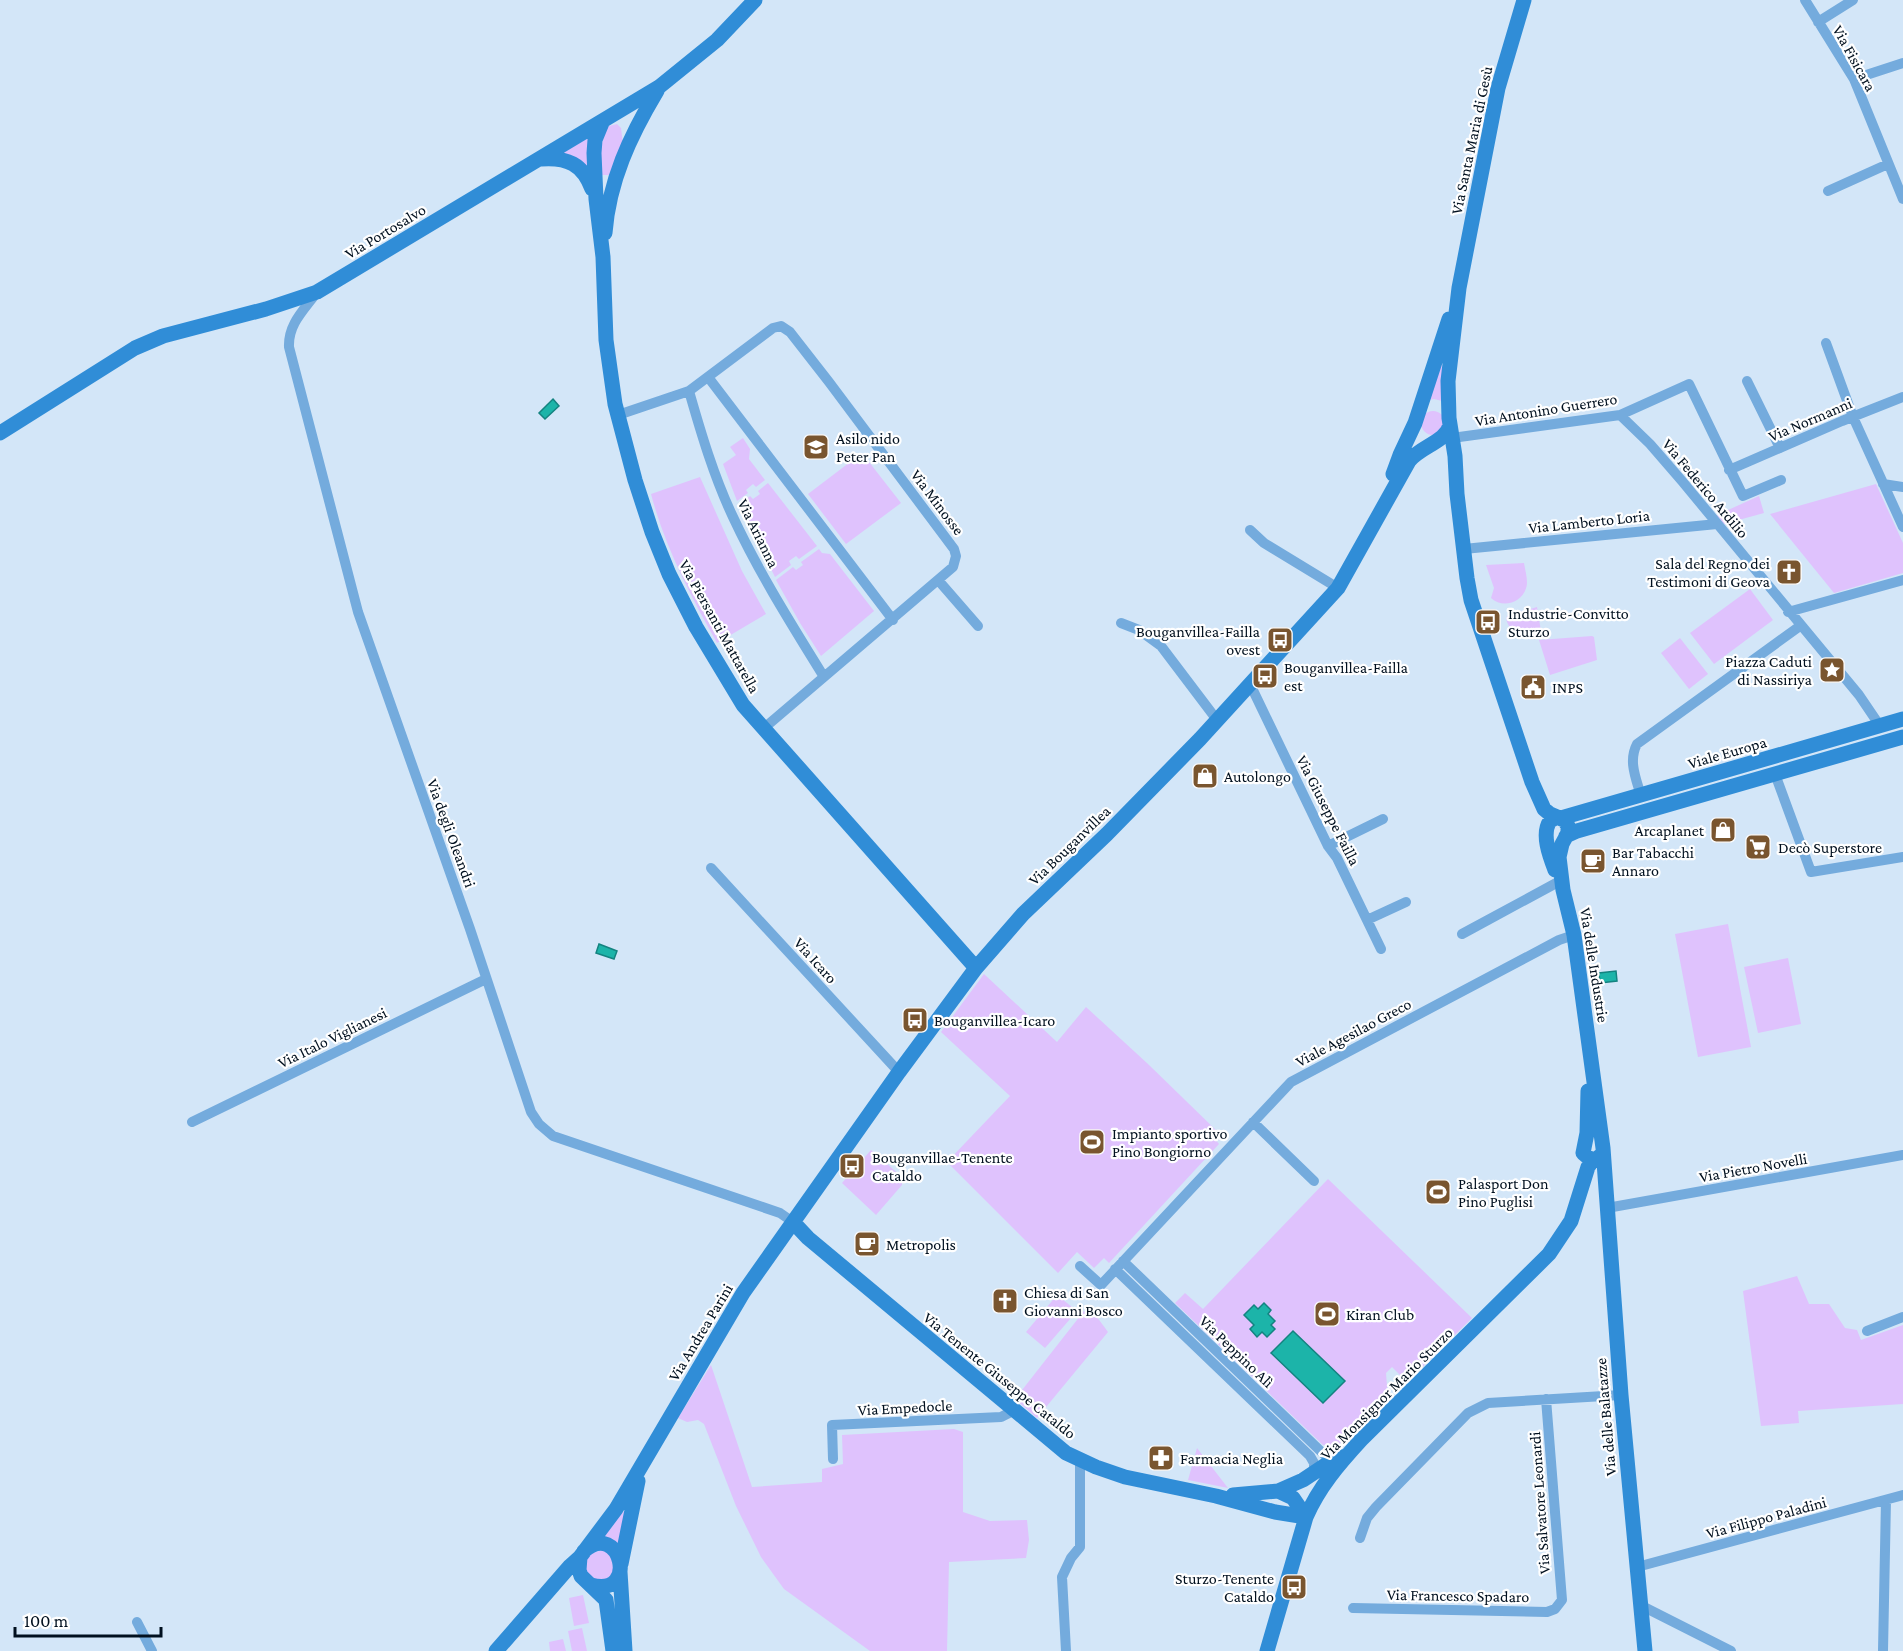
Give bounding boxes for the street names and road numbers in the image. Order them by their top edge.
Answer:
street label: Via Fisicara [1829,22,1880,95]
street label: Via Santa Maria di Gesù [1447,64,1496,216]
street label: Via Portosalvo [342,201,429,262]
street label: Via Antonino Guerrero [1474,390,1618,429]
street label: Via Normanni [1766,394,1855,445]
street label: Via Federico Ardilio [1659,435,1752,541]
street label: Via Minosse [908,466,968,538]
street label: Via Arianna [735,496,783,571]
street label: Via Lamberto Loria [1528,507,1651,536]
street label: Via Piersanti Mattarella [676,557,764,696]
street label: Viale Europa [1686,733,1769,773]
street label: Via Giuseppe Failla [1293,752,1364,869]
street label: Via degli Oleandri [423,777,479,890]
street label: Via Bouganvillea [1025,802,1115,889]
street label: Via delle Industrie [1577,906,1612,1024]
street label: Via Icaro [791,934,841,987]
street label: Viale Agesilao Greco [1293,995,1414,1071]
street label: Via Italo Viglianesi [275,1004,390,1072]
street label: Via Pietro Novelli [1698,1150,1808,1185]
street label: Via Andrea Parini [665,1281,736,1384]
street label: Via Tenente Giuseppe Cataldo [920,1309,1079,1443]
street label: Via Peppino Alì [1195,1312,1277,1392]
street label: Via Monsignor Mario Sturzo [1317,1324,1457,1464]
street label: Via delle Balatazze [1592,1357,1619,1477]
street label: Via Empedocle [857,1397,953,1419]
street label: Via Salvatore Leonardi [1526,1431,1553,1575]
street label: Via Filippo Paladini [1704,1493,1828,1543]
street label: Via Francesco Spadaro [1387,1586,1529,1606]

